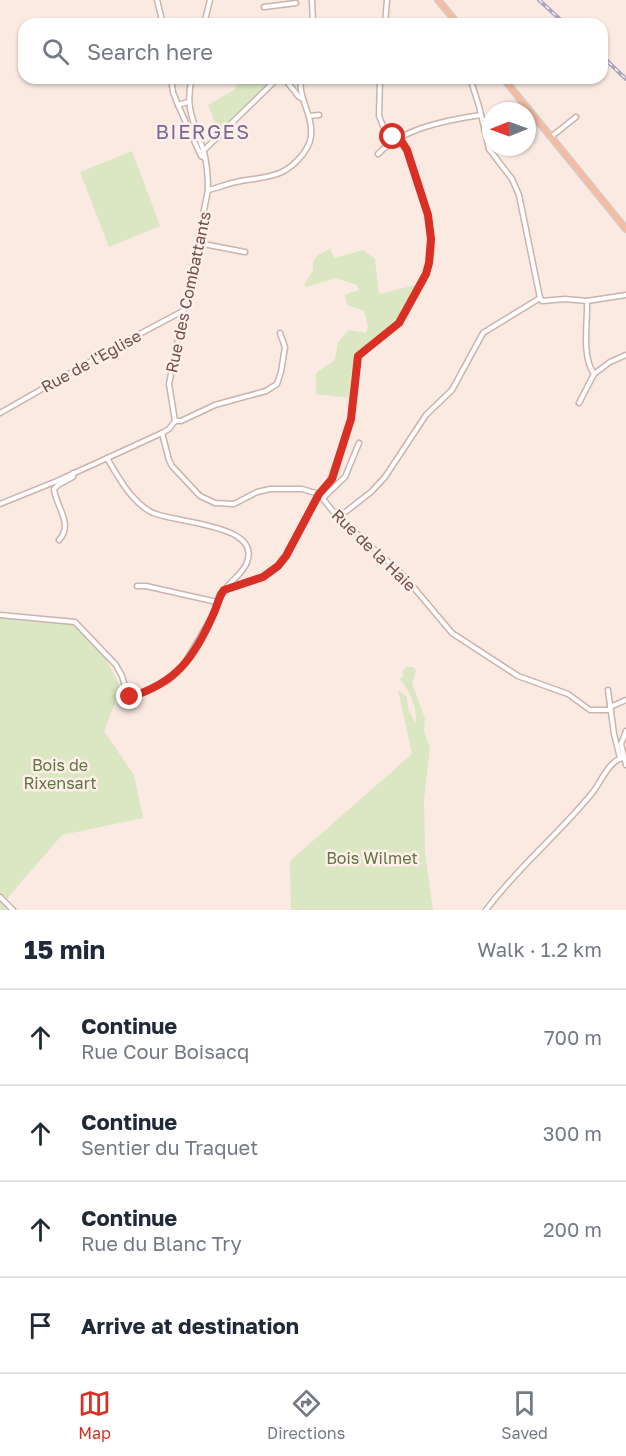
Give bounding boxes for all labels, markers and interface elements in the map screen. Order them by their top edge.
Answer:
search box [18,18,608,84]
icon: search [39,35,72,68]
text: Search here [87,38,213,65]
north arrow [482,102,536,156]
district label: BIERGES [155,119,251,143]
route start [379,123,405,149]
street label: Rue des Combattants [161,209,215,375]
street label: Rue de l'Eglise [38,325,144,397]
street label: Rue de la Haie [328,505,420,595]
route end [116,683,142,709]
park label: Bois de Rixensart [23,755,97,793]
park label: Bois Wilmet [326,848,418,868]
text: 15 min [24,934,105,965]
text: Walk · 1.2 km [477,937,602,961]
text: Continue [81,1012,177,1039]
icon: ahead [24,1021,57,1054]
text: 700 m [544,1025,602,1049]
text: Rue Cour Boisacq [81,1039,249,1063]
text: Continue [81,1108,177,1135]
icon: ahead [24,1117,57,1150]
text: 300 m [543,1121,602,1145]
text: Sentier du Traquet [81,1135,258,1159]
text: Continue [81,1204,177,1231]
icon: ahead [24,1213,57,1246]
text: 200 m [543,1217,602,1241]
text: Rue du Blanc Try [81,1231,242,1255]
icon: arrive [24,1309,57,1342]
text: Arrive at destination [81,1312,299,1339]
tab: Map [78,1387,111,1443]
tab: Directions [267,1387,345,1443]
tab: Saved [501,1387,548,1443]

